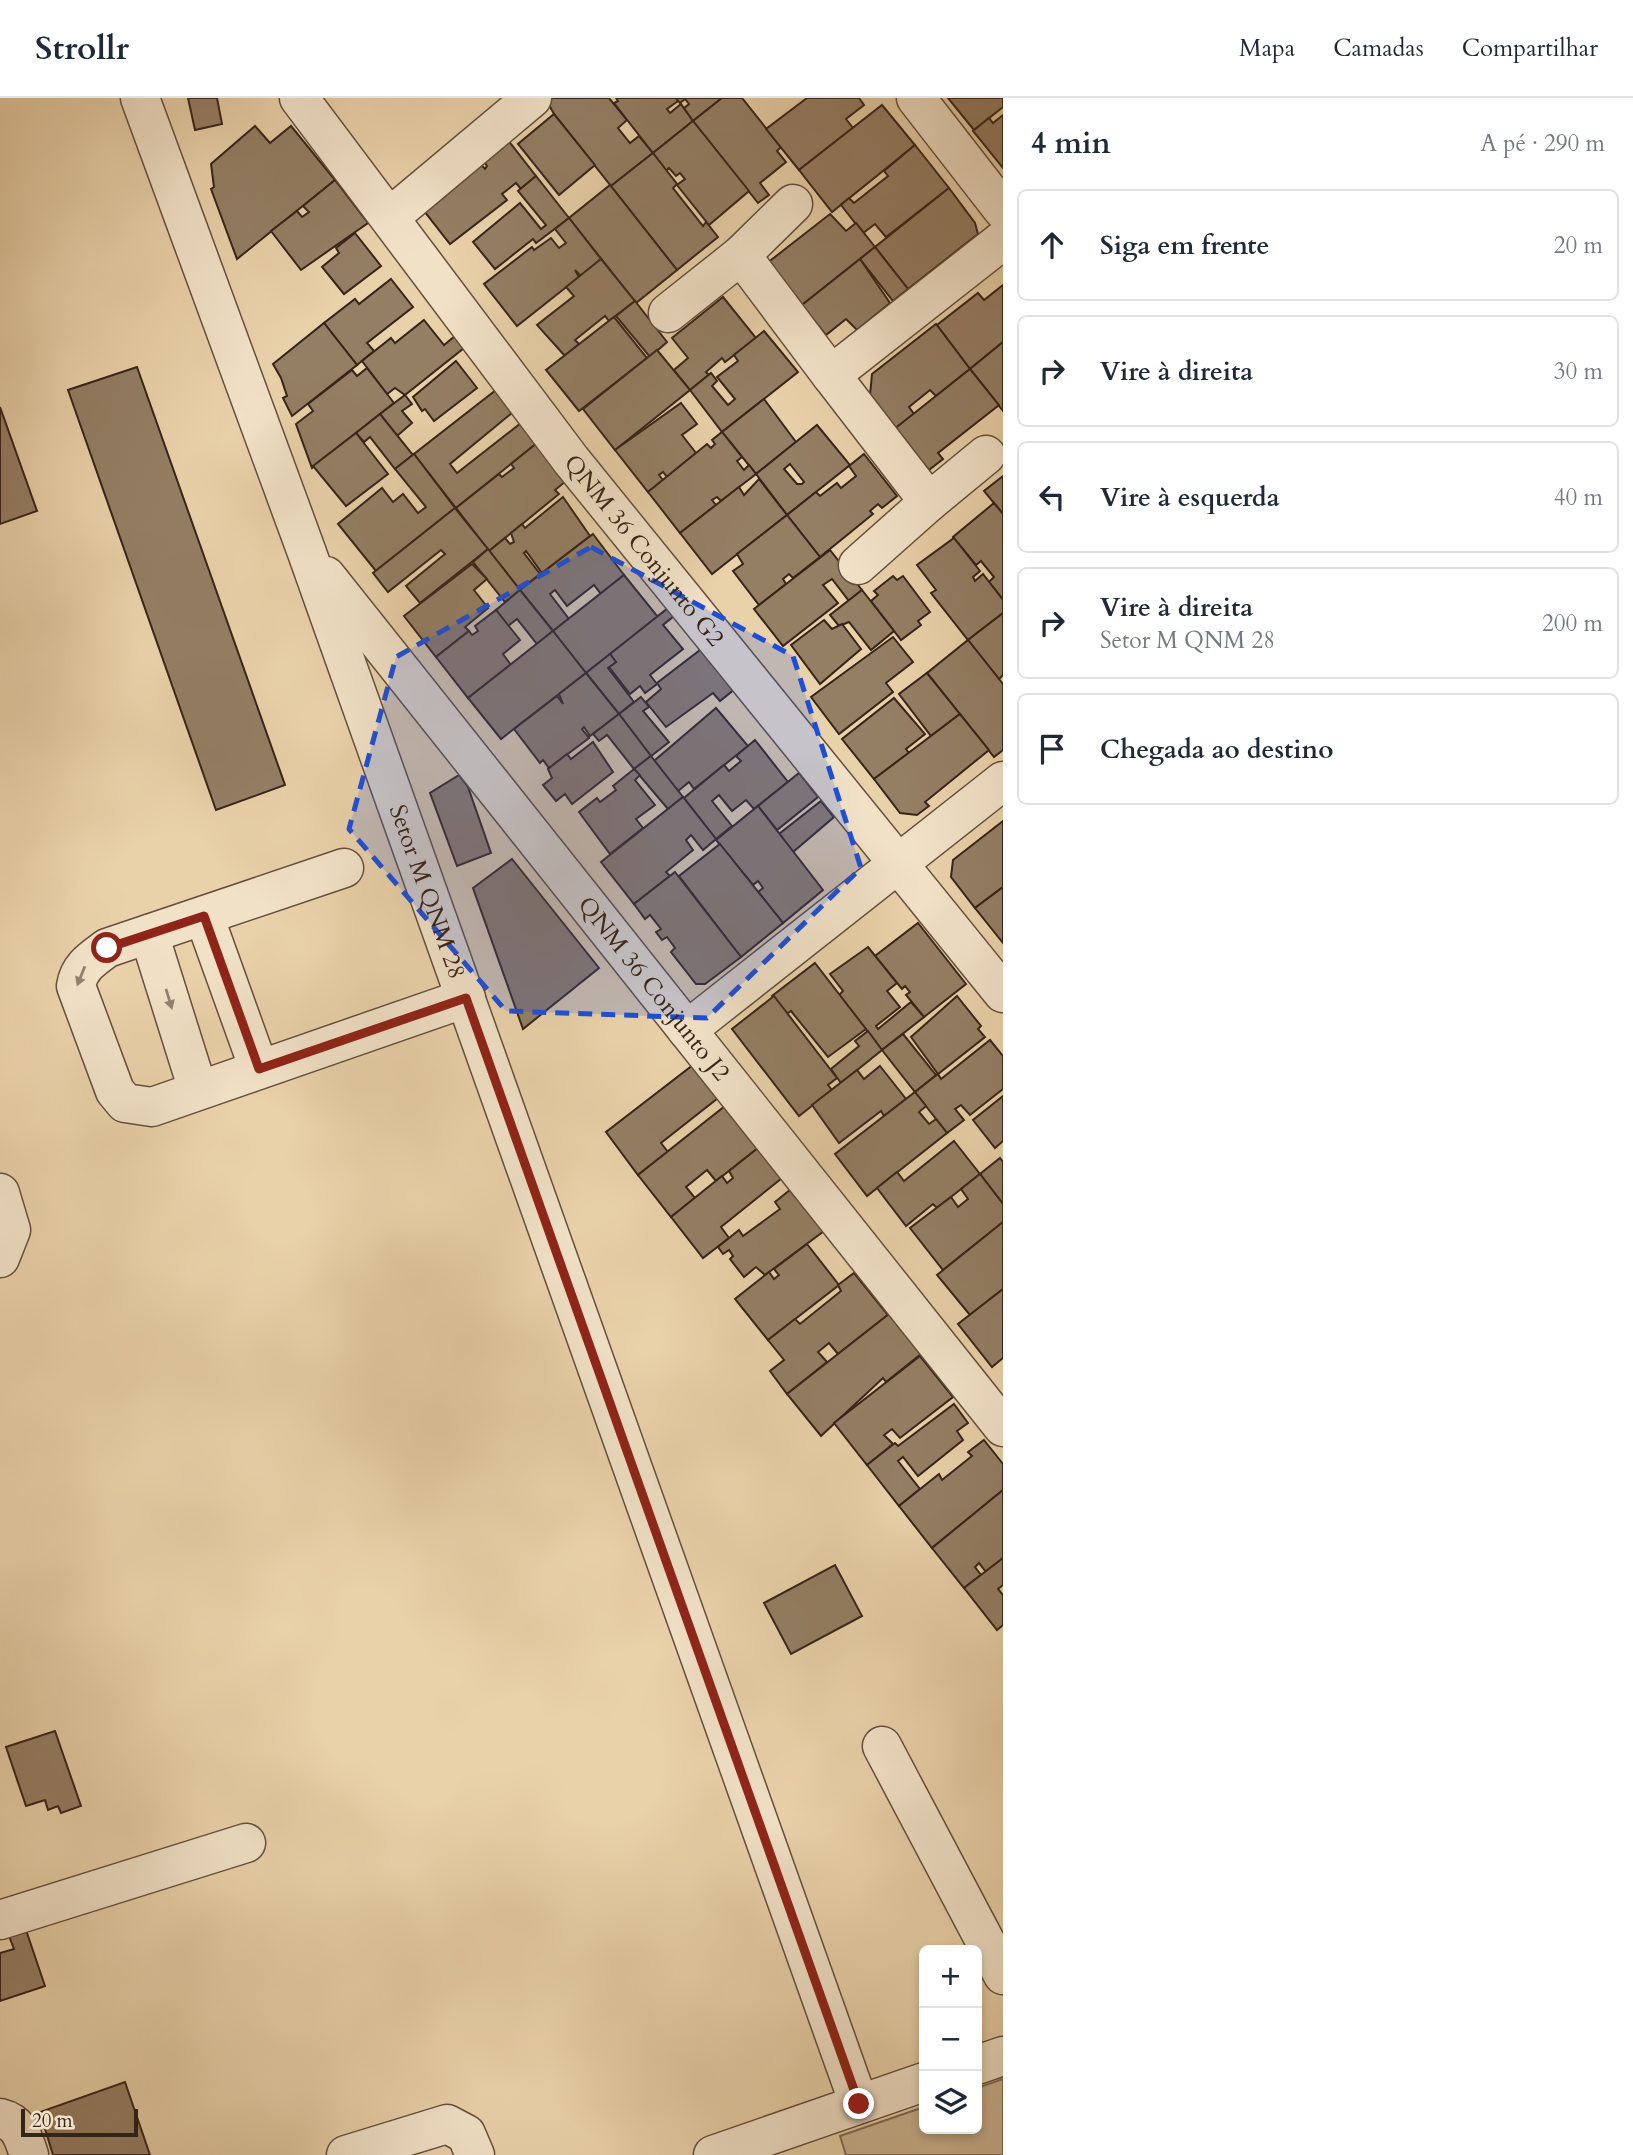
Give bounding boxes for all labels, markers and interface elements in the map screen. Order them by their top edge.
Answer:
text: Strollr [35,26,129,71]
text: Mapa [1239,32,1295,65]
text: Camadas [1333,32,1424,65]
text: Compartilhar [1462,32,1598,65]
text: 4 min [1031,123,1111,164]
text: A pé · 290 m [1481,128,1605,159]
icon: ahead [1033,226,1071,264]
text: Siga em frente [1100,228,1269,263]
text: 20 m [1554,230,1603,261]
icon: right [1033,352,1071,390]
text: Vire à direita [1100,354,1253,389]
text: 30 m [1554,356,1603,387]
street label: QNM 36 Conjunto G2 [556,448,732,654]
icon: left [1033,478,1071,516]
text: Vire à esquerda [1100,480,1280,515]
text: 40 m [1554,482,1603,513]
text: Vire à direita [1100,590,1253,625]
icon: right [1033,604,1071,642]
text: 200 m [1542,608,1603,639]
text: Setor M QNM 28 [1100,625,1275,656]
icon: arrive [1033,730,1071,768]
text: Chegada ao destino [1100,732,1333,767]
street label: Setor M QNM 28 [381,800,473,983]
street label: QNM 36 Conjunto J2 [570,890,737,1088]
route start [91,932,122,963]
one-way arrow [75,966,86,987]
one-way arrow [165,989,175,1010]
map controls [919,1945,982,2134]
button: + [919,1945,982,2008]
button: − [919,2008,982,2071]
button: layers [919,2071,982,2134]
route end [843,2088,874,2119]
scale bar [21,2106,138,2138]
text: 20 m [32,2108,73,2134]

